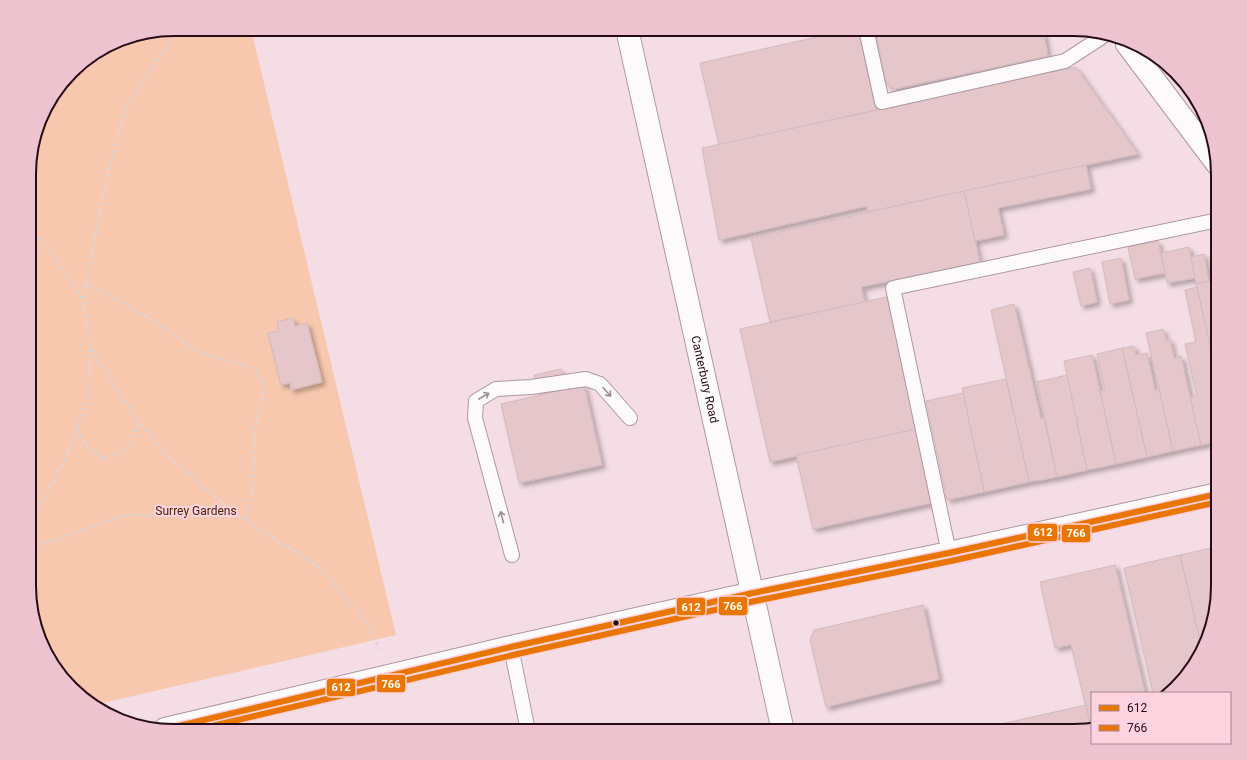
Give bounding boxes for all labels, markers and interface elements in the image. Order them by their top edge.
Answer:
street label: Canterbury Road [688,334,721,424]
one-way arrow [602,387,611,397]
one-way arrow [478,391,490,399]
park label: Surrey Gardens [155,504,237,518]
one-way arrow [497,511,505,524]
line badge: 612 [1027,523,1058,542]
line badge: 766 [1061,524,1091,543]
text: 612 [1034,526,1052,539]
text: 766 [1067,527,1085,540]
line badge: 766 [718,596,748,616]
line badge: 612 [676,597,706,616]
text: 766 [724,600,742,613]
text: 612 [682,601,700,614]
unlabelled marker [611,618,621,628]
line badge: 766 [376,674,406,693]
line badge: 612 [326,678,356,697]
text: 766 [382,678,400,691]
text: 612 [332,681,350,694]
legend [1091,692,1231,744]
text: 612 [1127,701,1147,715]
text: 766 [1127,721,1147,735]

